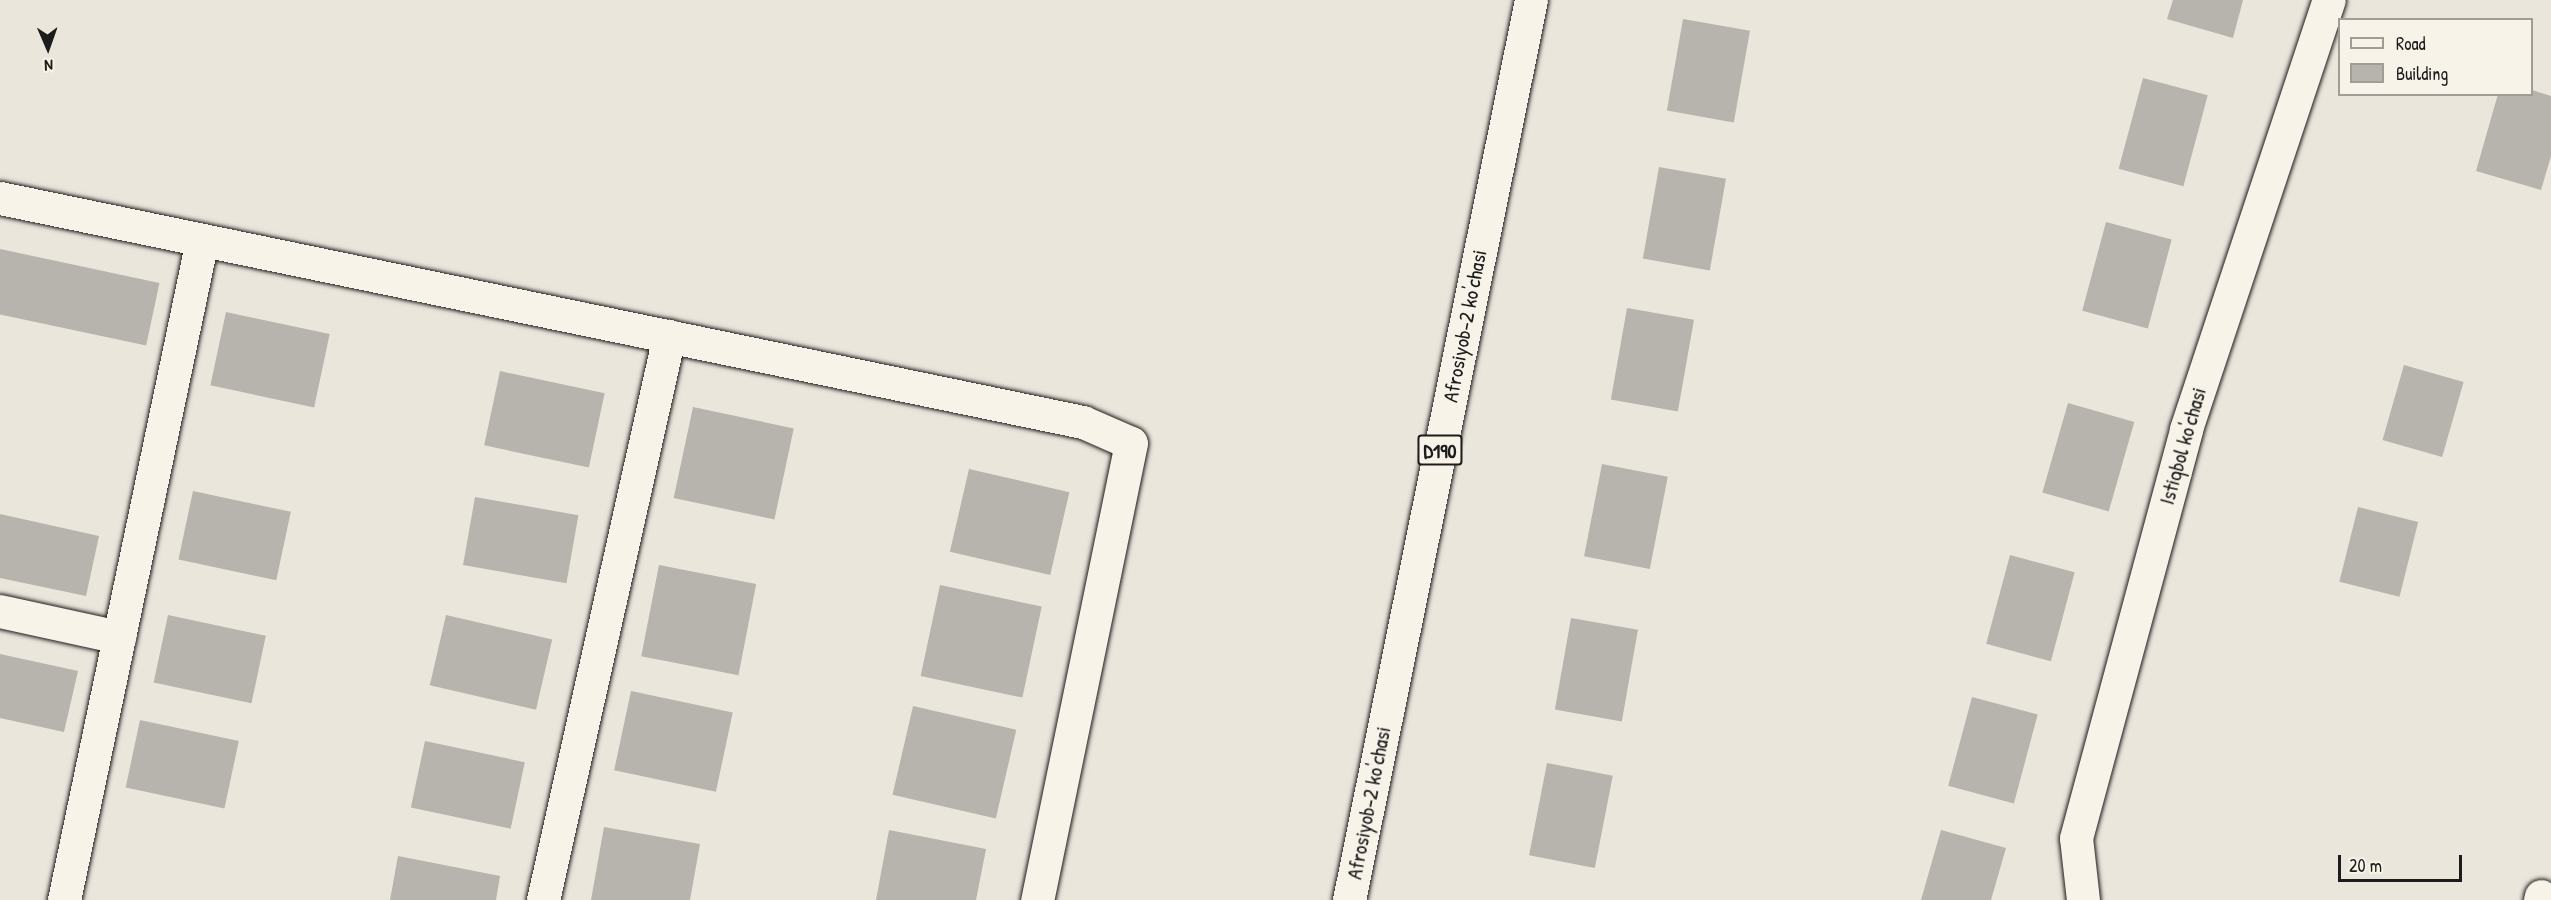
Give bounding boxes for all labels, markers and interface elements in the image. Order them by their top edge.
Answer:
north arrow [18,18,78,78]
legend [2338,18,2533,96]
text: Road [2396,31,2426,56]
text: N [44,55,53,77]
text: Building [2396,61,2448,86]
street label: Afrosiyob-2 ko'chasi [1438,248,1492,404]
street label: Istiqbol ko'chasi [2154,384,2212,508]
road number: D190 [1416,433,1464,467]
street label: Afrosiyob-2 ko'chasi [1342,725,1396,881]
scale bar [2341,843,2466,881]
text: 20 m [2349,853,2382,878]

